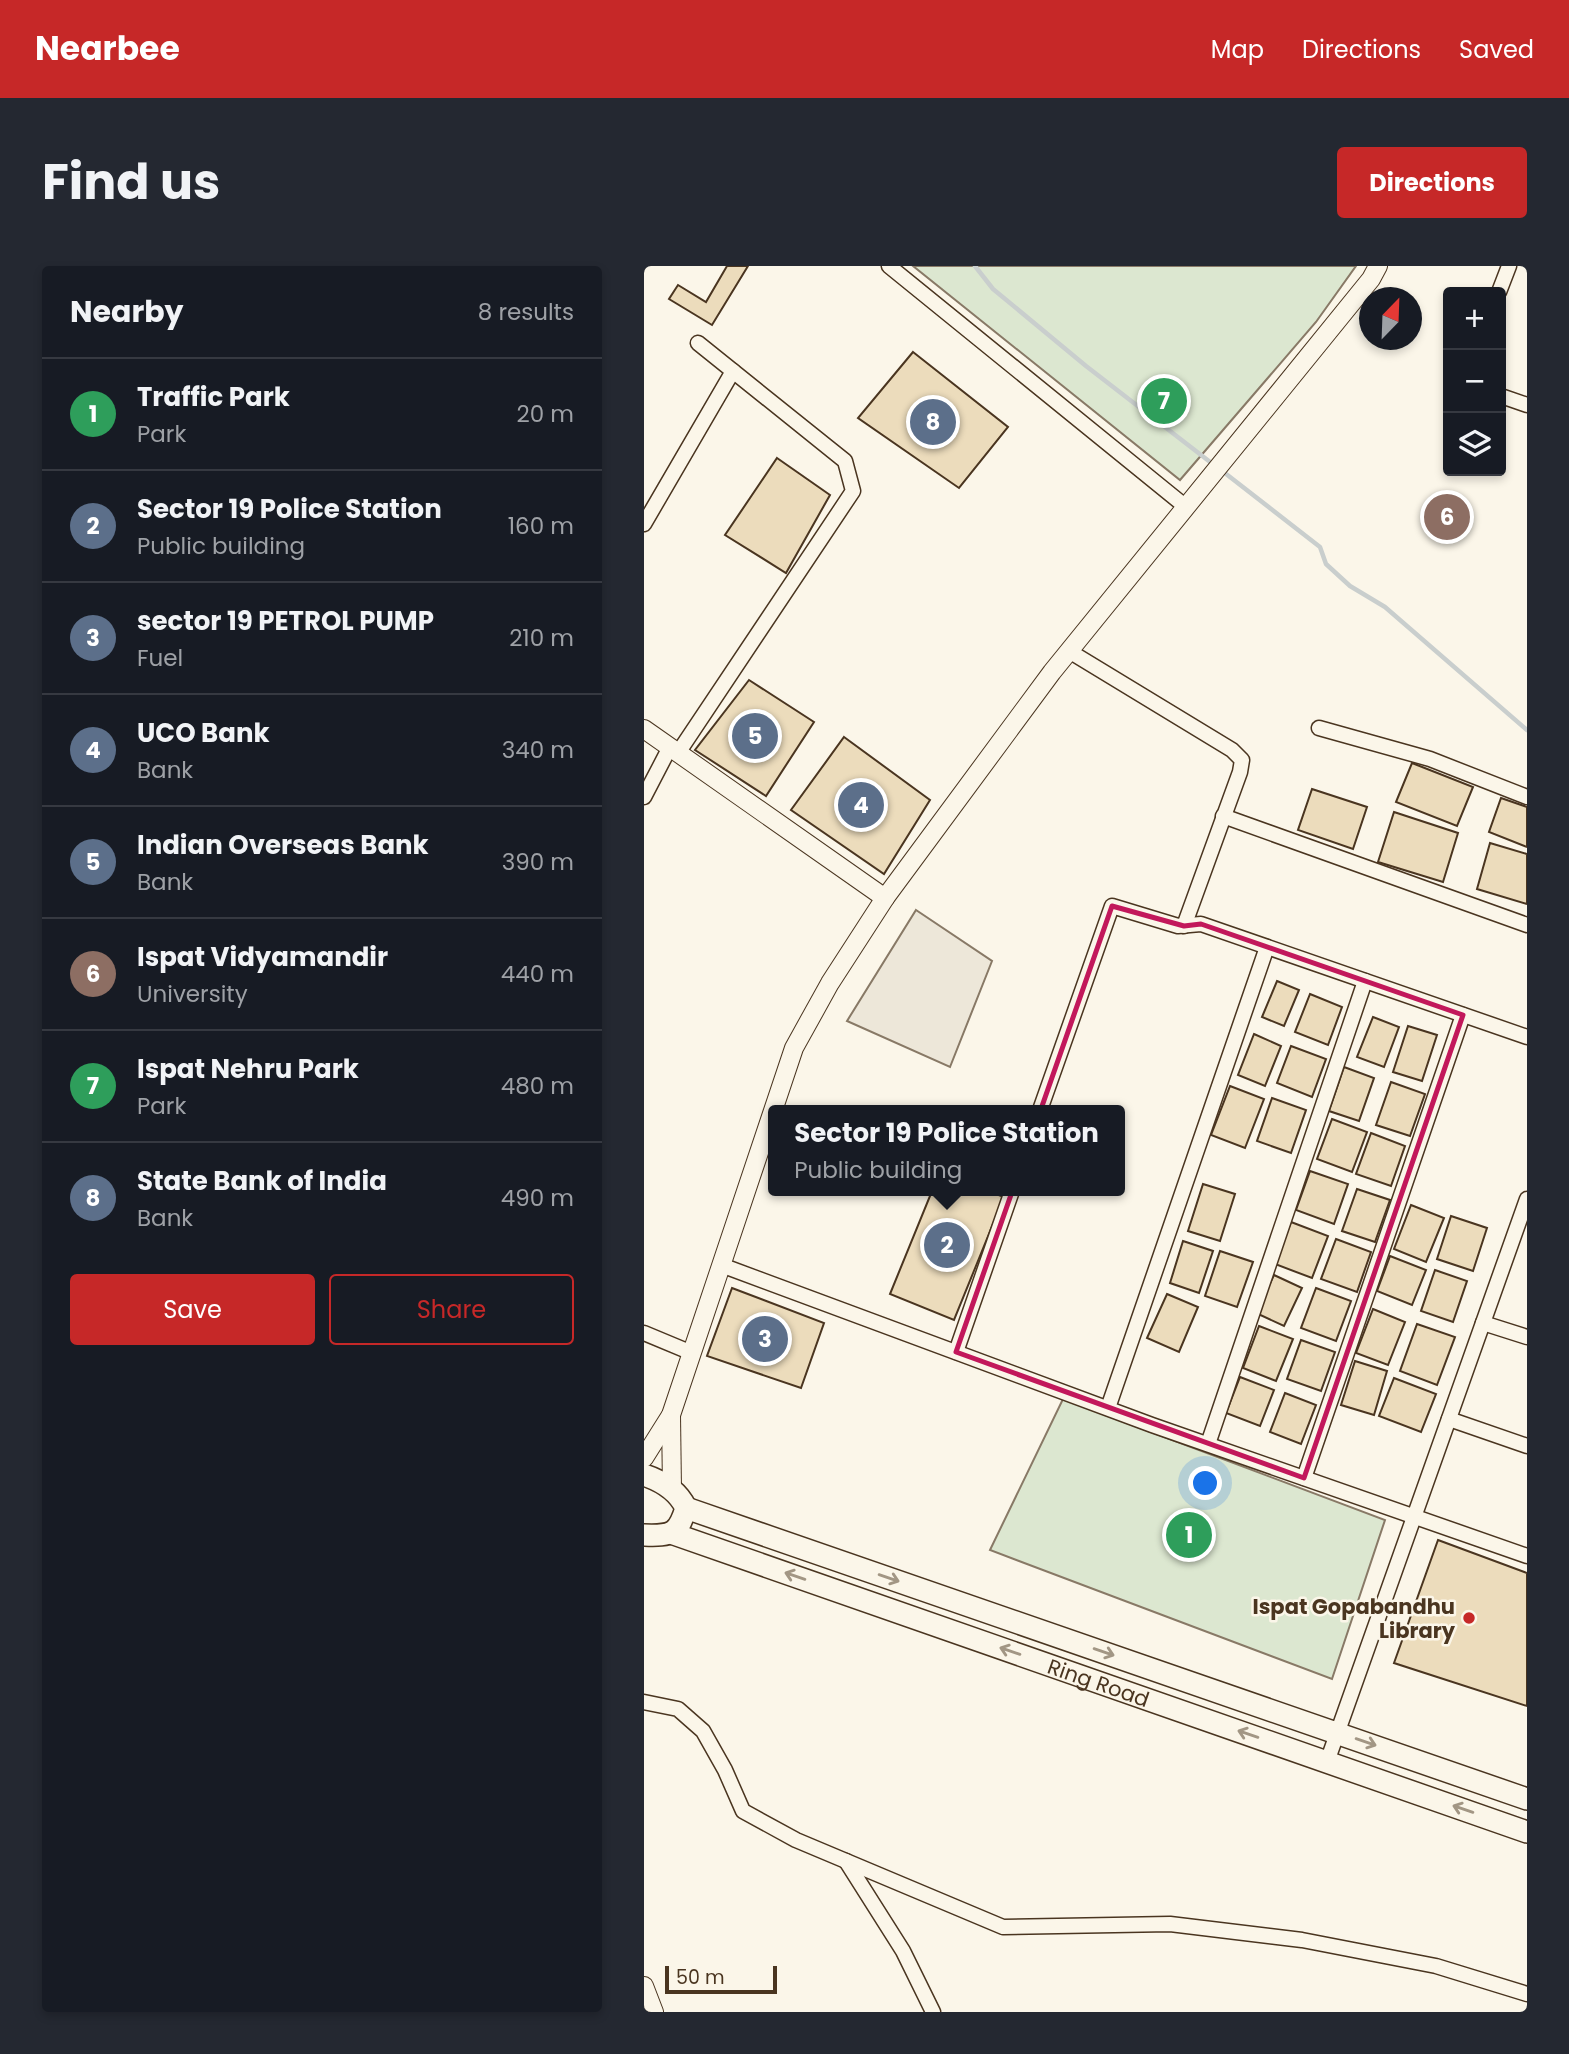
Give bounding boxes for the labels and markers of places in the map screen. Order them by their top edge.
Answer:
pin: 7 [1141,375,1187,427]
pin: 8 [910,396,956,448]
pin: 6 [1424,491,1470,543]
pin: 5 [732,710,778,762]
pin: 4 [838,779,884,831]
pin: 2 [924,1219,970,1271]
pin: 3 [742,1313,788,1365]
pin: 1 [1166,1509,1212,1561]
place label: Ispat Gopabandhu Library [1252,1592,1456,1645]
marker: Ispat Gopabandhu Library [1461,1610,1477,1626]

